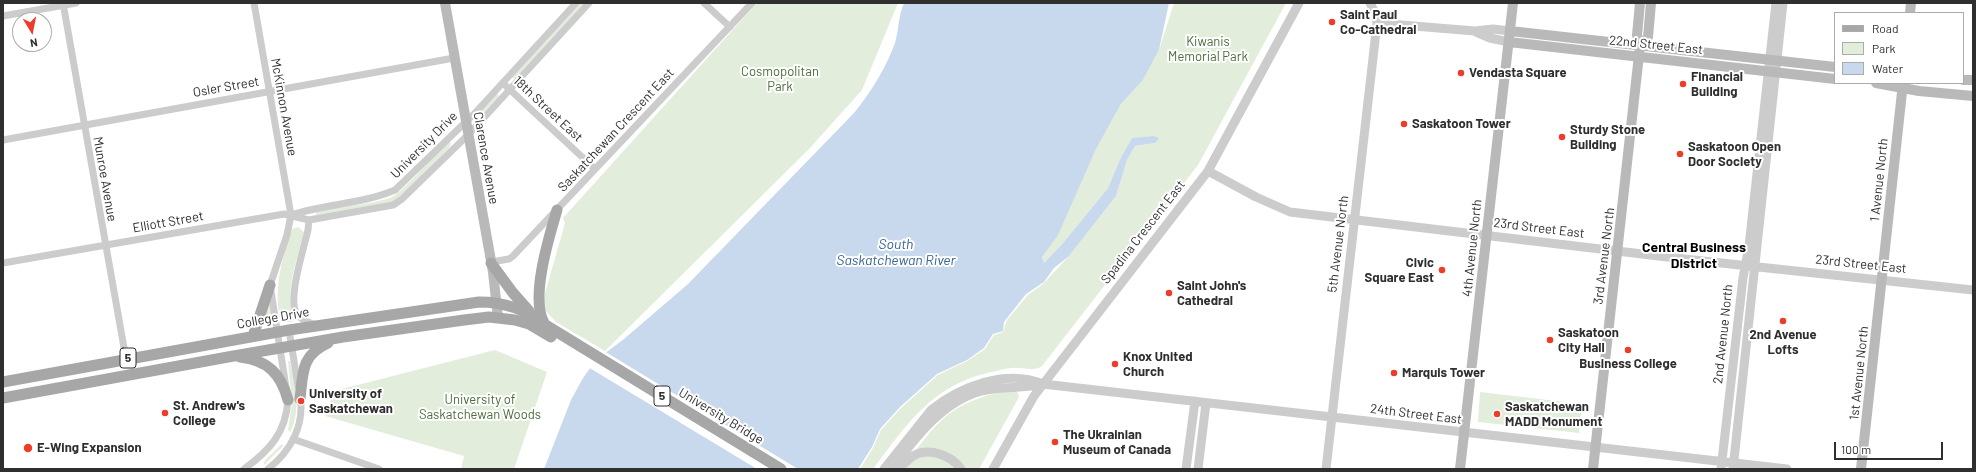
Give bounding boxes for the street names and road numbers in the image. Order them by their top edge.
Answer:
street label: 22nd Street East [1608,32,1704,58]
street label: McKinnon Avenue [268,57,300,157]
street label: Saskatchewan Crescent East [555,65,677,195]
street label: Osler Street [192,73,260,101]
street label: 18th Street East [510,73,586,145]
street label: University Drive [387,108,461,182]
street label: Clarence Avenue [470,111,502,205]
street label: Munroe Avenue [90,135,120,223]
street label: 1 Avenue North [1867,138,1891,222]
street label: Spadina Crescent East [1098,177,1188,287]
street label: 5th Avenue North [1324,195,1352,293]
street label: 4th Avenue North [1459,198,1485,298]
street label: 3rd Avenue North [1590,207,1618,305]
street label: Elliott Street [131,208,205,236]
street label: 23rd Street East [1493,215,1585,241]
street label: 23rd Street East [1815,251,1907,277]
street label: 2nd Avenue North [1710,283,1736,385]
street label: College Drive [236,304,310,332]
street label: 1st Avenue North [1846,325,1872,421]
road number: 5 [120,348,136,368]
street label: University Bridge [676,384,766,448]
road number: 5 [654,386,670,406]
street label: 24th Street East [1369,401,1463,427]

